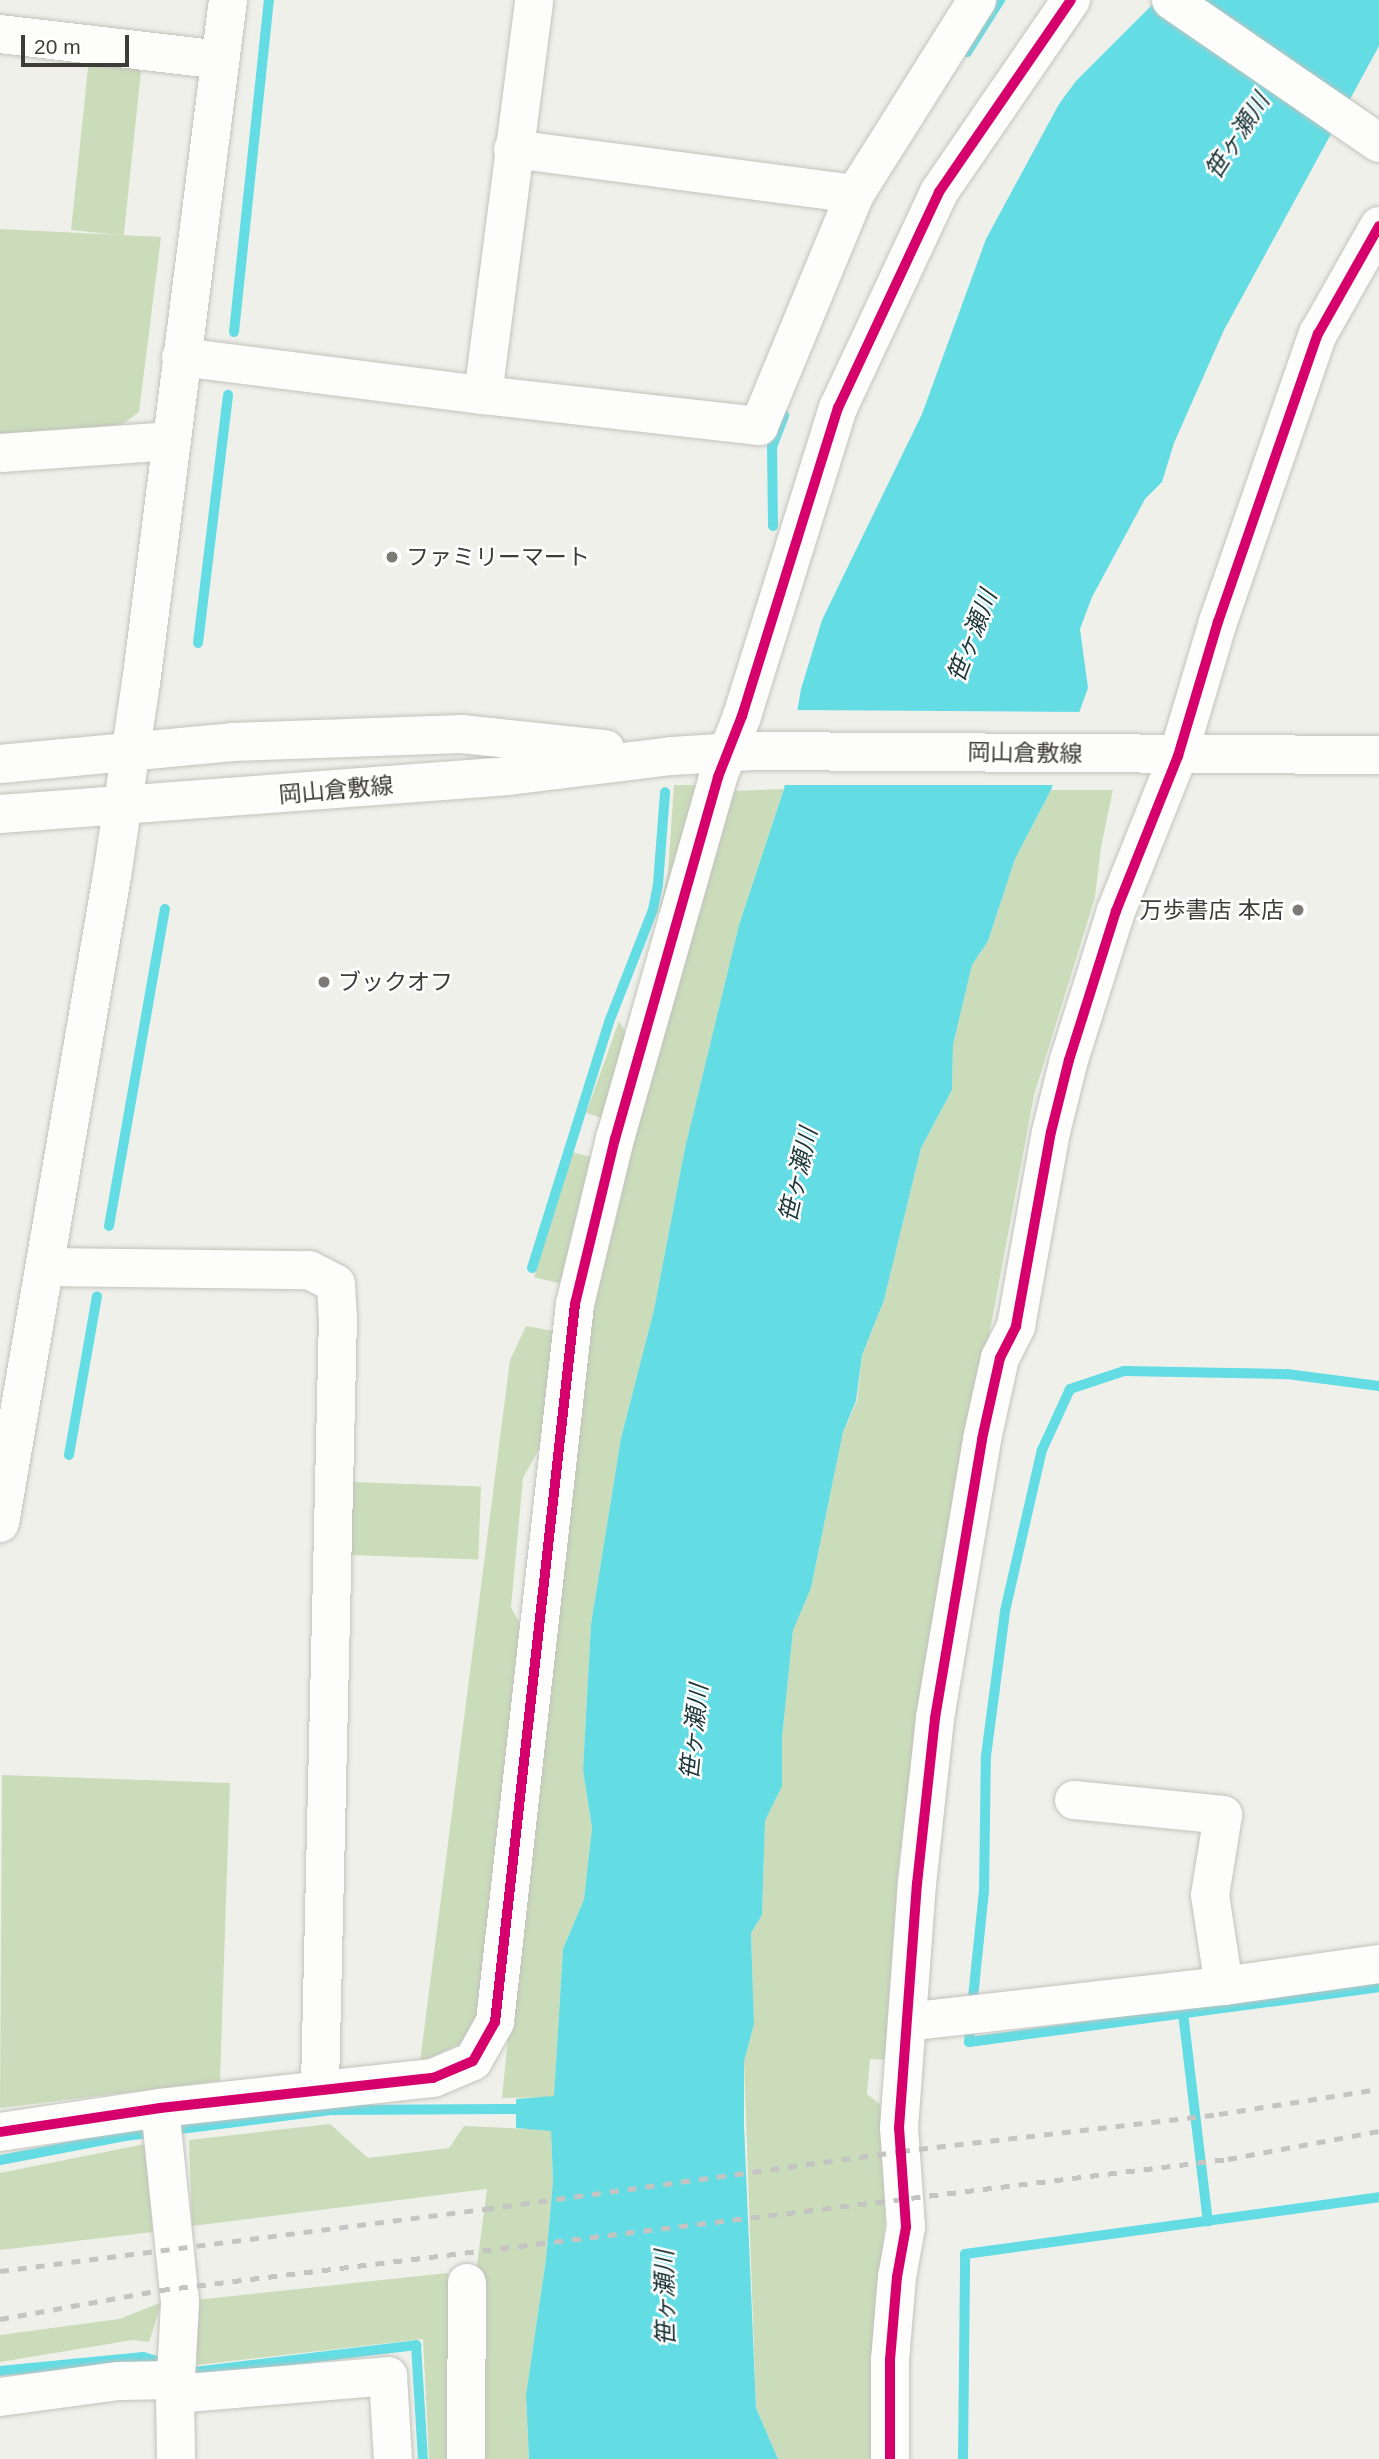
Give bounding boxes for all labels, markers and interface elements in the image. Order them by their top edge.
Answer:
scale bar [24,21,133,65]
text: 20 m [34,35,81,58]
water label: 笹ヶ瀬川 [1199,88,1275,184]
place label: ファミリーマート [406,543,590,571]
marker: ファミリーマート [384,549,400,565]
water label: 笹ヶ瀬川 [941,586,1003,686]
street label: 岡山倉敷線 [967,738,1083,768]
street label: 岡山倉敷線 [278,771,394,809]
place label: 万歩書店 本店 [1140,896,1284,924]
marker: 万歩書店 本店 [1290,902,1306,918]
place label: ブックオフ [338,968,453,996]
marker: ブックオフ [316,974,332,990]
water label: 笹ヶ瀬川 [773,1125,823,1225]
water label: 笹ヶ瀬川 [675,1683,713,1781]
water label: 笹ヶ瀬川 [650,2250,680,2346]

